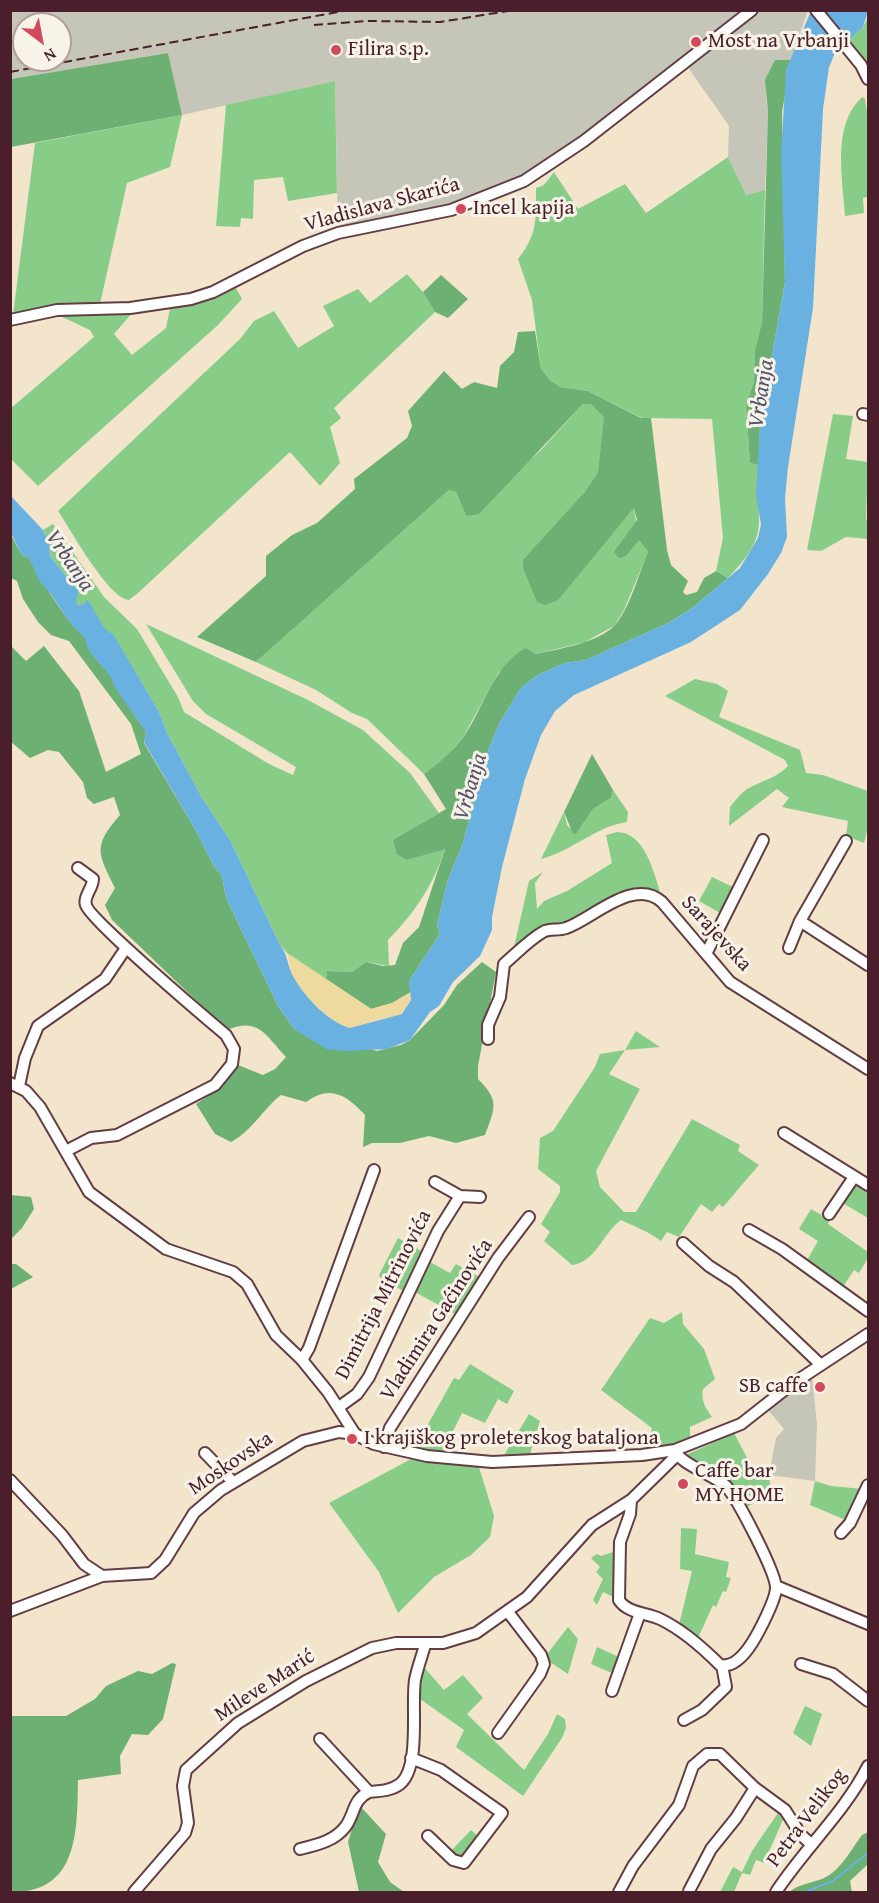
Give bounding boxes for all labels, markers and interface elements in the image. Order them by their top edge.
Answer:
north arrow [12,12,72,72]
place label: Most na Vrbanji [708,29,849,55]
marker: Most na Vrbanji [689,35,703,49]
place label: Filira s.p. [348,37,429,63]
text: N [40,43,61,69]
marker: Filira s.p. [329,43,343,57]
street label: Vladislava Skarića [302,172,462,238]
place label: Incel kapija [473,196,574,222]
marker: Incel kapija [454,202,468,216]
water label: Vrbanja [744,358,780,430]
water label: Vrbanja [39,525,99,597]
water label: Vrbanja [448,750,494,824]
street label: Sarajevska [675,891,757,977]
street label: Dimitrija Mitrinovića [330,1206,438,1384]
street label: Vladimira Gaćinovića [375,1234,499,1406]
place label: SB caffe [739,1374,808,1400]
marker: SB caffe [813,1380,827,1394]
place label: I krajiškog proleterskog bataljona [364,1426,659,1452]
street label: Moskovska [184,1427,278,1501]
marker: I krajiškog proleterskog bataljona [345,1432,359,1446]
place label: Caffe bar MY HOME [695,1459,784,1509]
marker: Caffe bar MY HOME [676,1477,690,1491]
street label: Mileve Marić [210,1644,320,1728]
street label: Petra Velikog [762,1764,852,1872]

